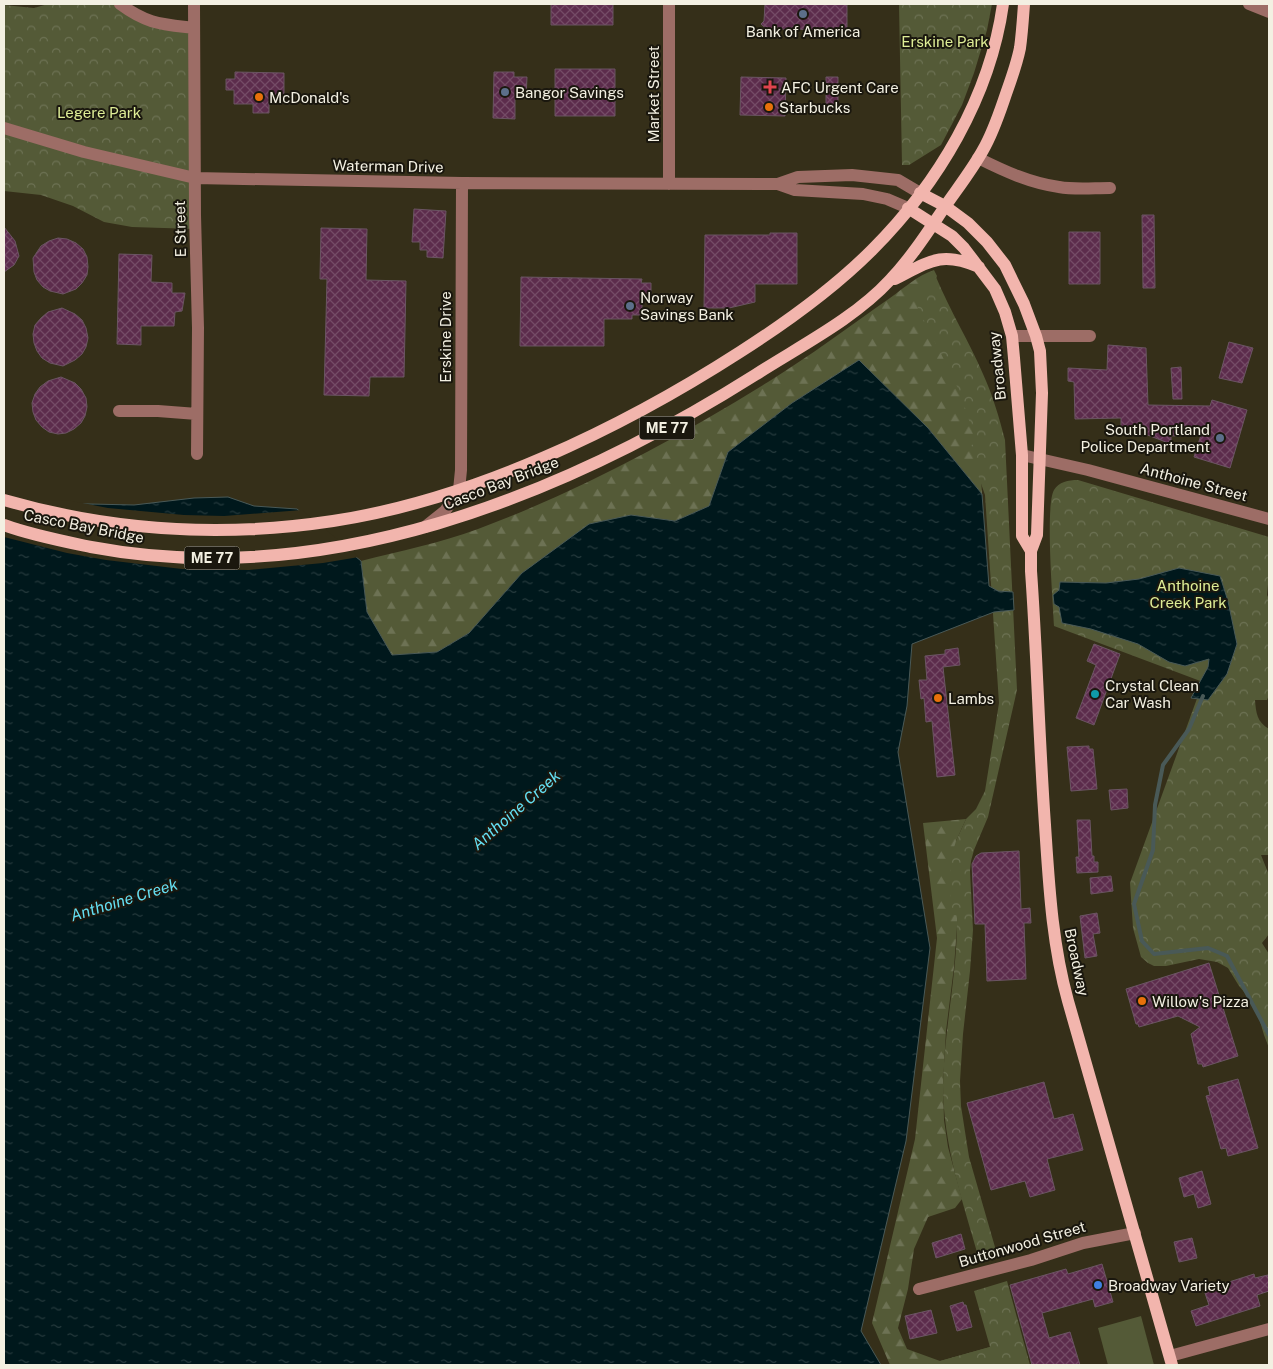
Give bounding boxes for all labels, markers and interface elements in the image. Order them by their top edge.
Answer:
marker: Bank of America [797,8,809,20]
place label: Bank of America [746,23,860,40]
park label: Erskine Park [901,33,989,50]
street label: Market Street [645,45,662,142]
place label: AFC Urgent Care [781,79,899,96]
marker: AFC Urgent Care [763,80,777,94]
place label: Bangor Savings [515,84,624,101]
marker: Bangor Savings [499,86,511,98]
place label: McDonald's [269,89,349,106]
marker: McDonald's [253,91,265,103]
place label: Starbucks [779,99,850,116]
marker: Starbucks [763,101,775,113]
park label: Legere Park [57,104,141,121]
street label: Waterman Drive [332,157,444,175]
street label: E Street [171,200,189,258]
place label: Norway Savings Bank [640,289,734,323]
street label: Erskine Drive [437,291,454,383]
marker: Norway Savings Bank [624,300,636,312]
street label: Broadway [985,331,1009,401]
road number: ME 77 [640,416,694,439]
place label: South Portland Police Department [1081,421,1210,455]
marker: South Portland Police Department [1214,432,1226,444]
street label: Casco Bay Bridge [441,453,561,513]
street label: Anthoine Street [1139,460,1250,505]
street label: Casco Bay Bridge [22,506,146,546]
road number: ME 77 [184,546,240,570]
park label: Anthoine Creek Park [1149,577,1227,611]
place label: Crystal Clean Car Wash [1105,677,1199,711]
marker: Crystal Clean Car Wash [1089,688,1101,700]
place label: Lambs [948,690,994,707]
marker: Lambs [932,692,944,704]
water label: Anthoine Creek [468,766,564,854]
water label: Anthoine Creek [68,875,180,925]
street label: Broadway [1062,926,1092,998]
place label: Willow's Pizza [1152,993,1249,1010]
marker: Willow's Pizza [1136,995,1148,1007]
street label: Buttonwood Street [957,1218,1088,1270]
place label: Broadway Variety [1108,1277,1230,1294]
marker: Broadway Variety [1092,1279,1104,1291]

